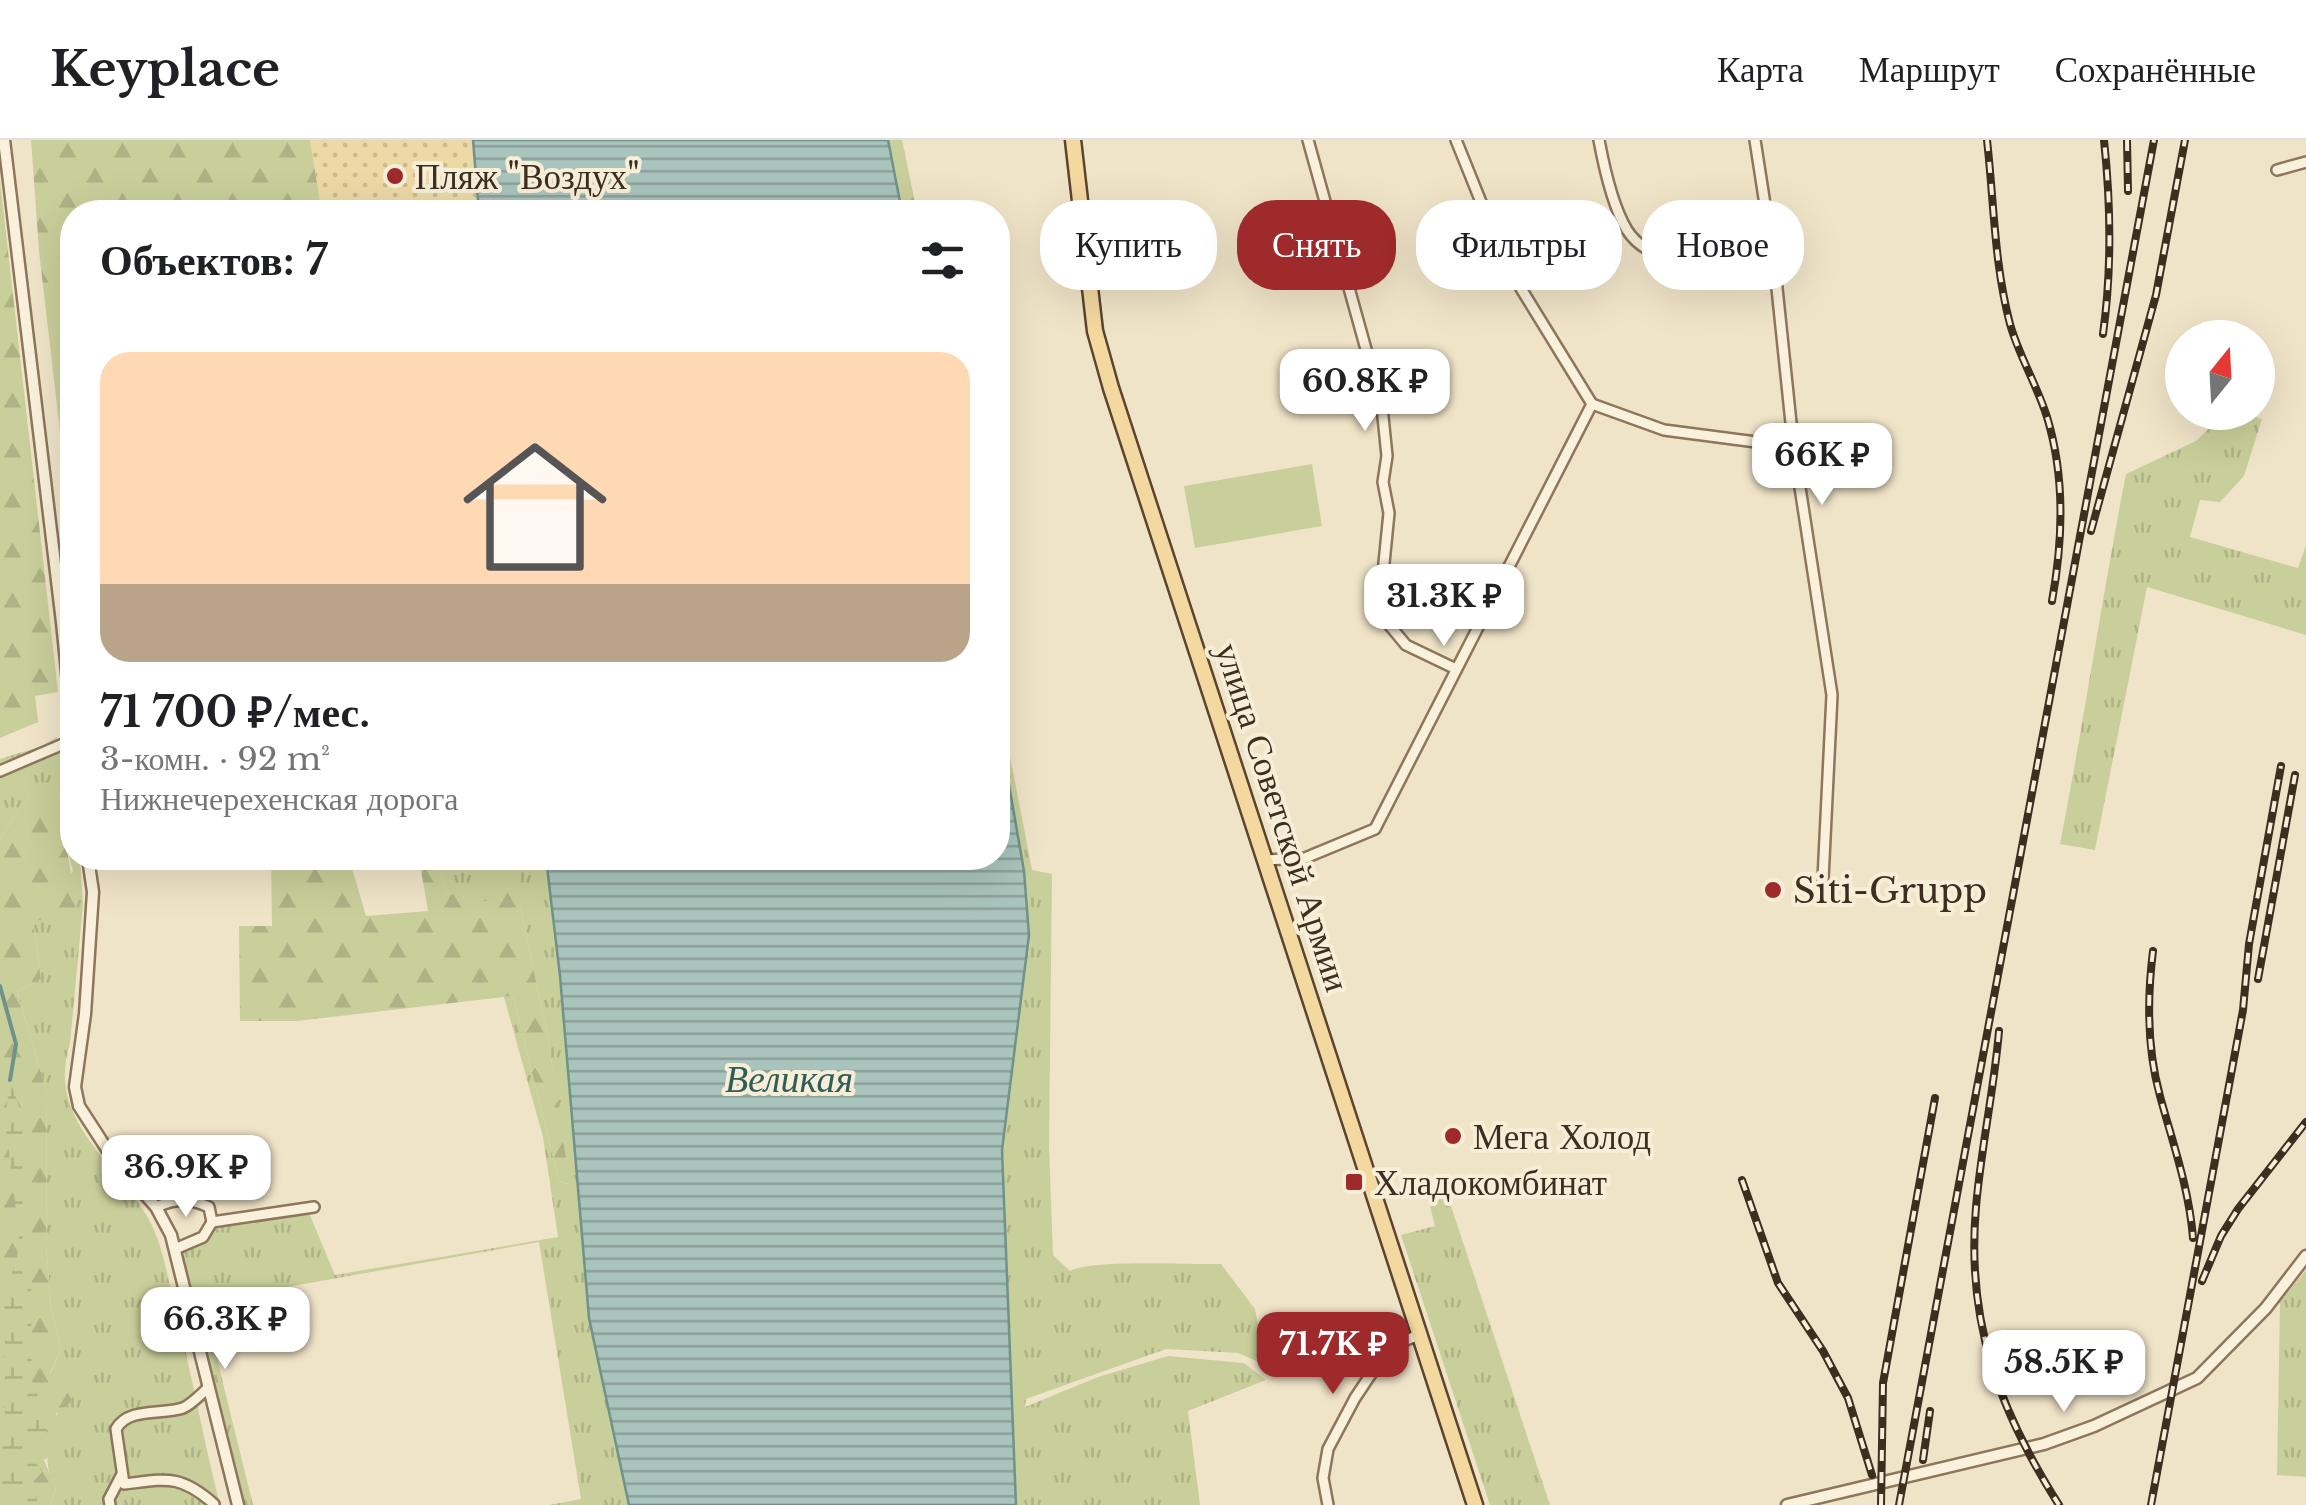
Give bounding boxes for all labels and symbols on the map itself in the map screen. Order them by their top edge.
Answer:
place label: Пляж "Воздух" [415,155,640,198]
marker: Пляж "Воздух" [384,165,406,187]
north arrow [2165,320,2275,430]
pin: 60.8K ₽ [1273,349,1457,434]
pin: 66K ₽ [1752,423,1892,508]
pin: 31.3K ₽ [1352,564,1536,649]
street label: улица Советской Армии [1206,637,1360,997]
place label: Siti-Grupp [1793,869,1987,912]
marker: Siti-Grupp [1762,879,1784,901]
water label: Великая [725,1055,853,1102]
place label: Мега Холод [1473,1115,1651,1158]
marker: Мега Холод [1442,1125,1464,1147]
pin: 36.9K ₽ [94,1135,278,1220]
place label: Хладокомбинат [1374,1161,1607,1204]
marker: Хладокомбинат [1343,1171,1365,1193]
pin: 66.3K ₽ [133,1287,317,1372]
pin: 71.7K ₽ [1241,1312,1425,1397]
pin: 58.5K ₽ [1972,1330,2156,1415]

